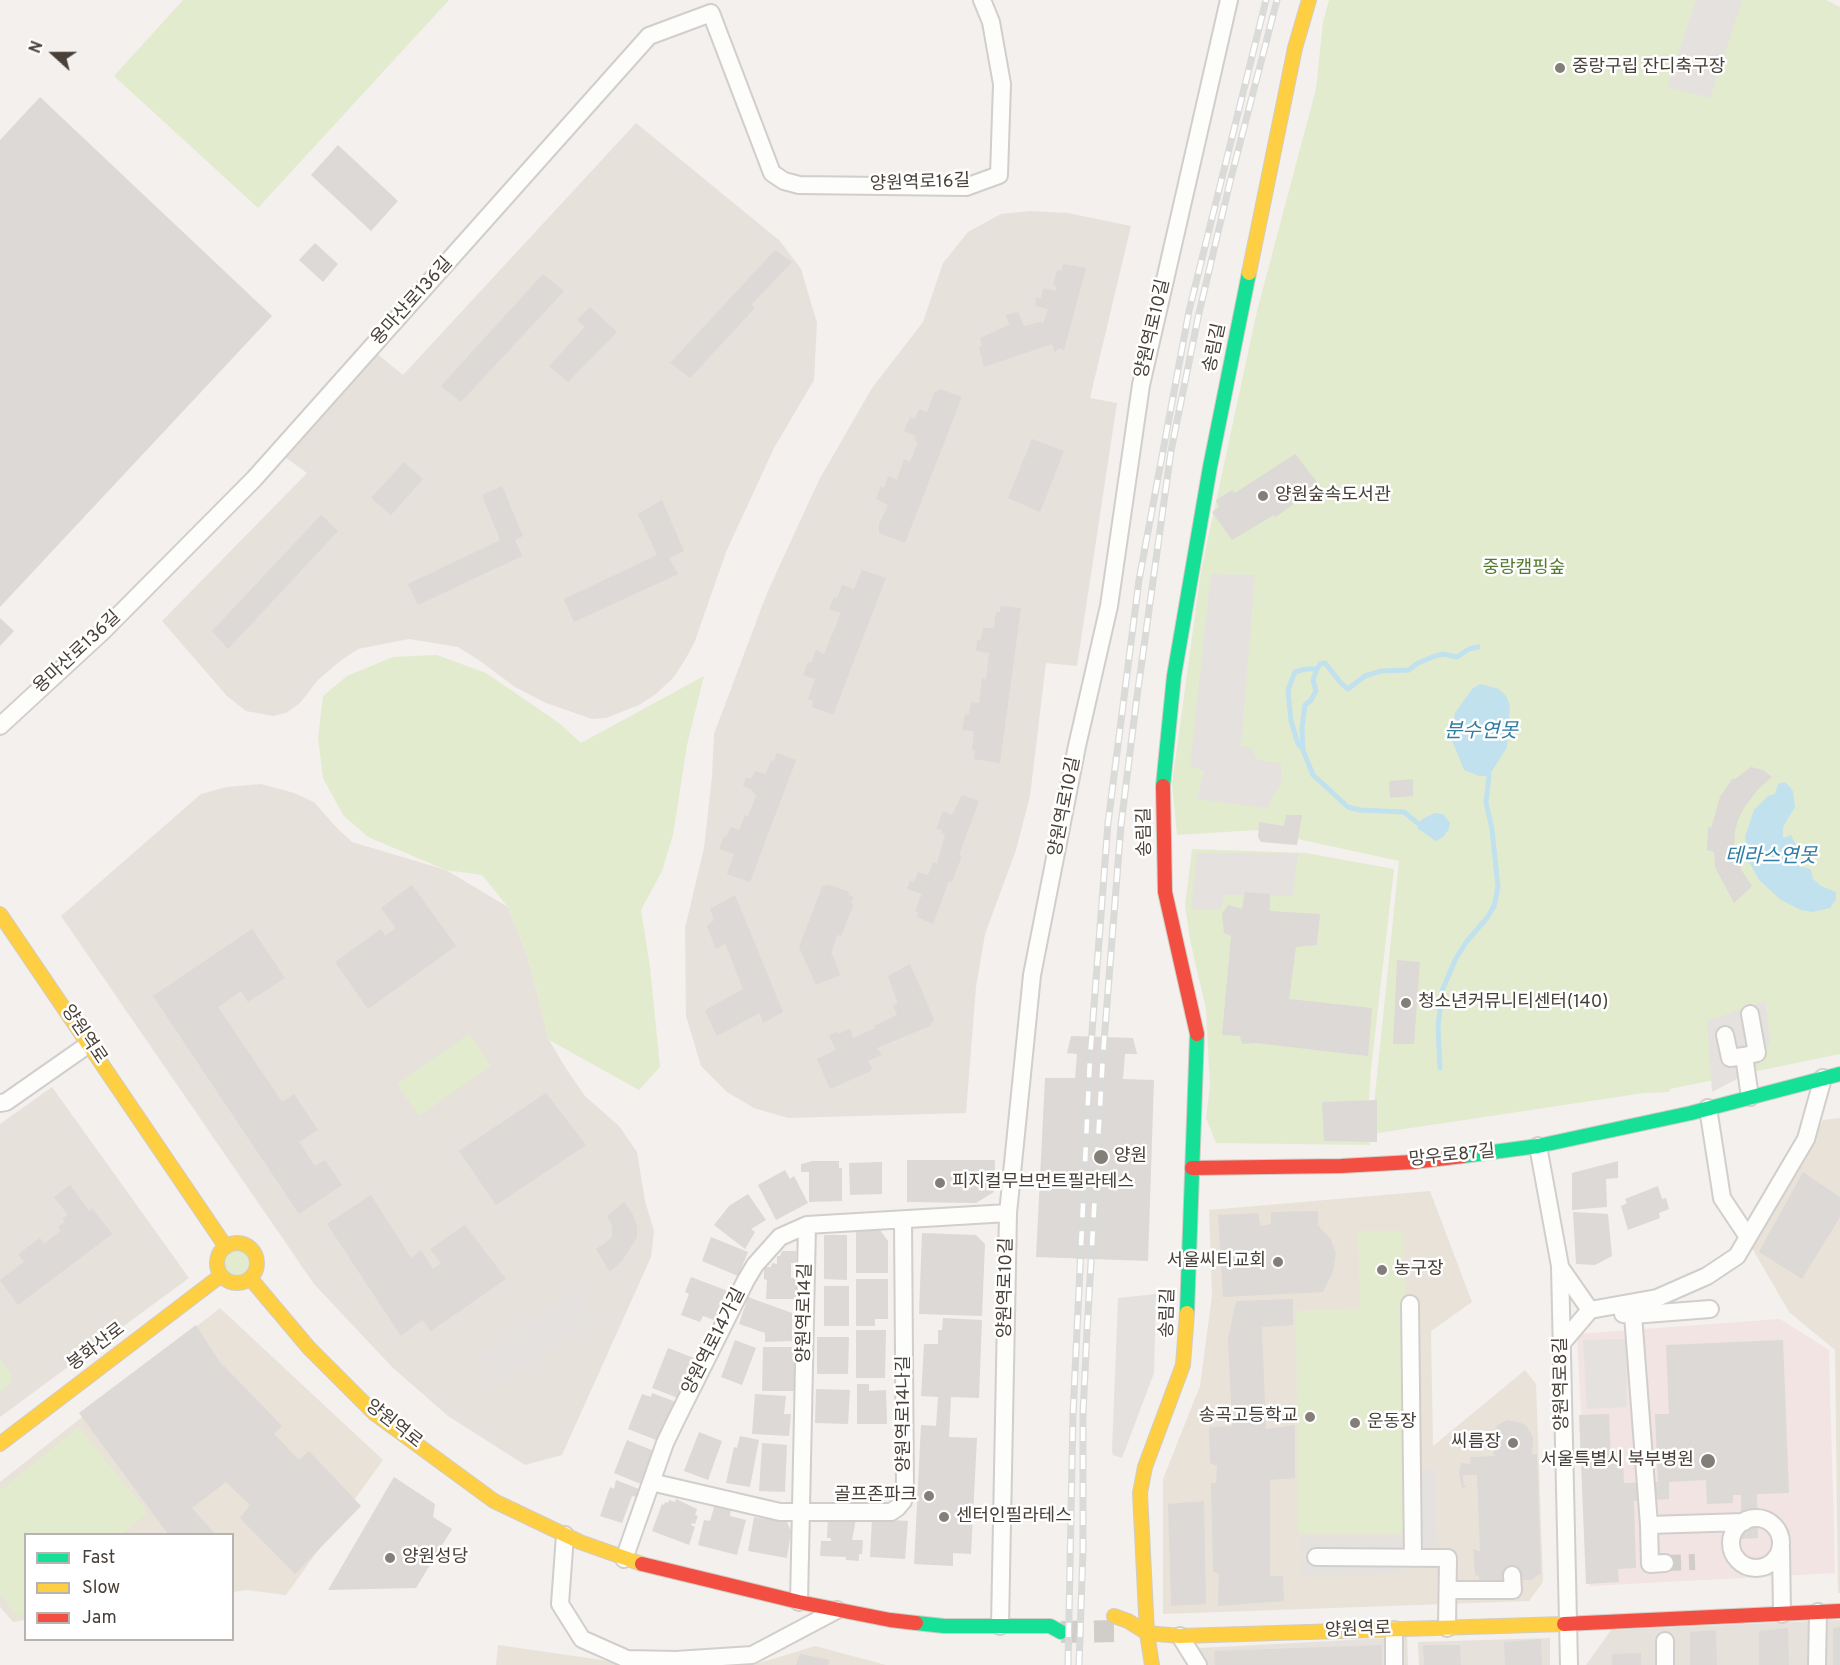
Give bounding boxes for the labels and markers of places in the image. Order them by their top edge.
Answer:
place label: 중랑구립 잔디축구장 [1572,57,1725,79]
marker: 중랑구립 잔디축구장 [1553,61,1567,75]
place label: 양원숲속도서관 [1275,485,1391,507]
marker: 양원숲속도서관 [1256,489,1270,503]
place label: 청소년커뮤니티센터(140) [1418,992,1608,1014]
marker: 청소년커뮤니티센터(140) [1399,996,1413,1010]
place label: 양원 [1114,1146,1147,1168]
marker: 양원 [1092,1148,1110,1166]
place label: 피지컬무브먼트필라테스 [952,1172,1134,1194]
marker: 피지컬무브먼트필라테스 [933,1176,947,1190]
place label: 서울씨티교회 [1167,1251,1266,1273]
marker: 서울씨티교회 [1271,1255,1285,1269]
place label: 농구장 [1394,1259,1444,1281]
marker: 농구장 [1375,1263,1389,1277]
place label: 송곡고등학교 [1199,1406,1298,1428]
marker: 송곡고등학교 [1303,1410,1317,1424]
place label: 운동장 [1367,1412,1417,1434]
marker: 운동장 [1348,1416,1362,1430]
place label: 씨름장 [1451,1432,1501,1454]
marker: 씨름장 [1506,1436,1520,1450]
place label: 서울특별시 북부병원 [1541,1450,1694,1472]
marker: 서울특별시 북부병원 [1699,1452,1717,1470]
place label: 골프존파크 [834,1485,917,1507]
marker: 골프존파크 [922,1489,936,1503]
place label: 센터인필라테스 [956,1506,1072,1528]
marker: 센터인필라테스 [937,1510,951,1524]
place label: 양원성당 [402,1547,468,1569]
marker: 양원성당 [383,1551,397,1565]

